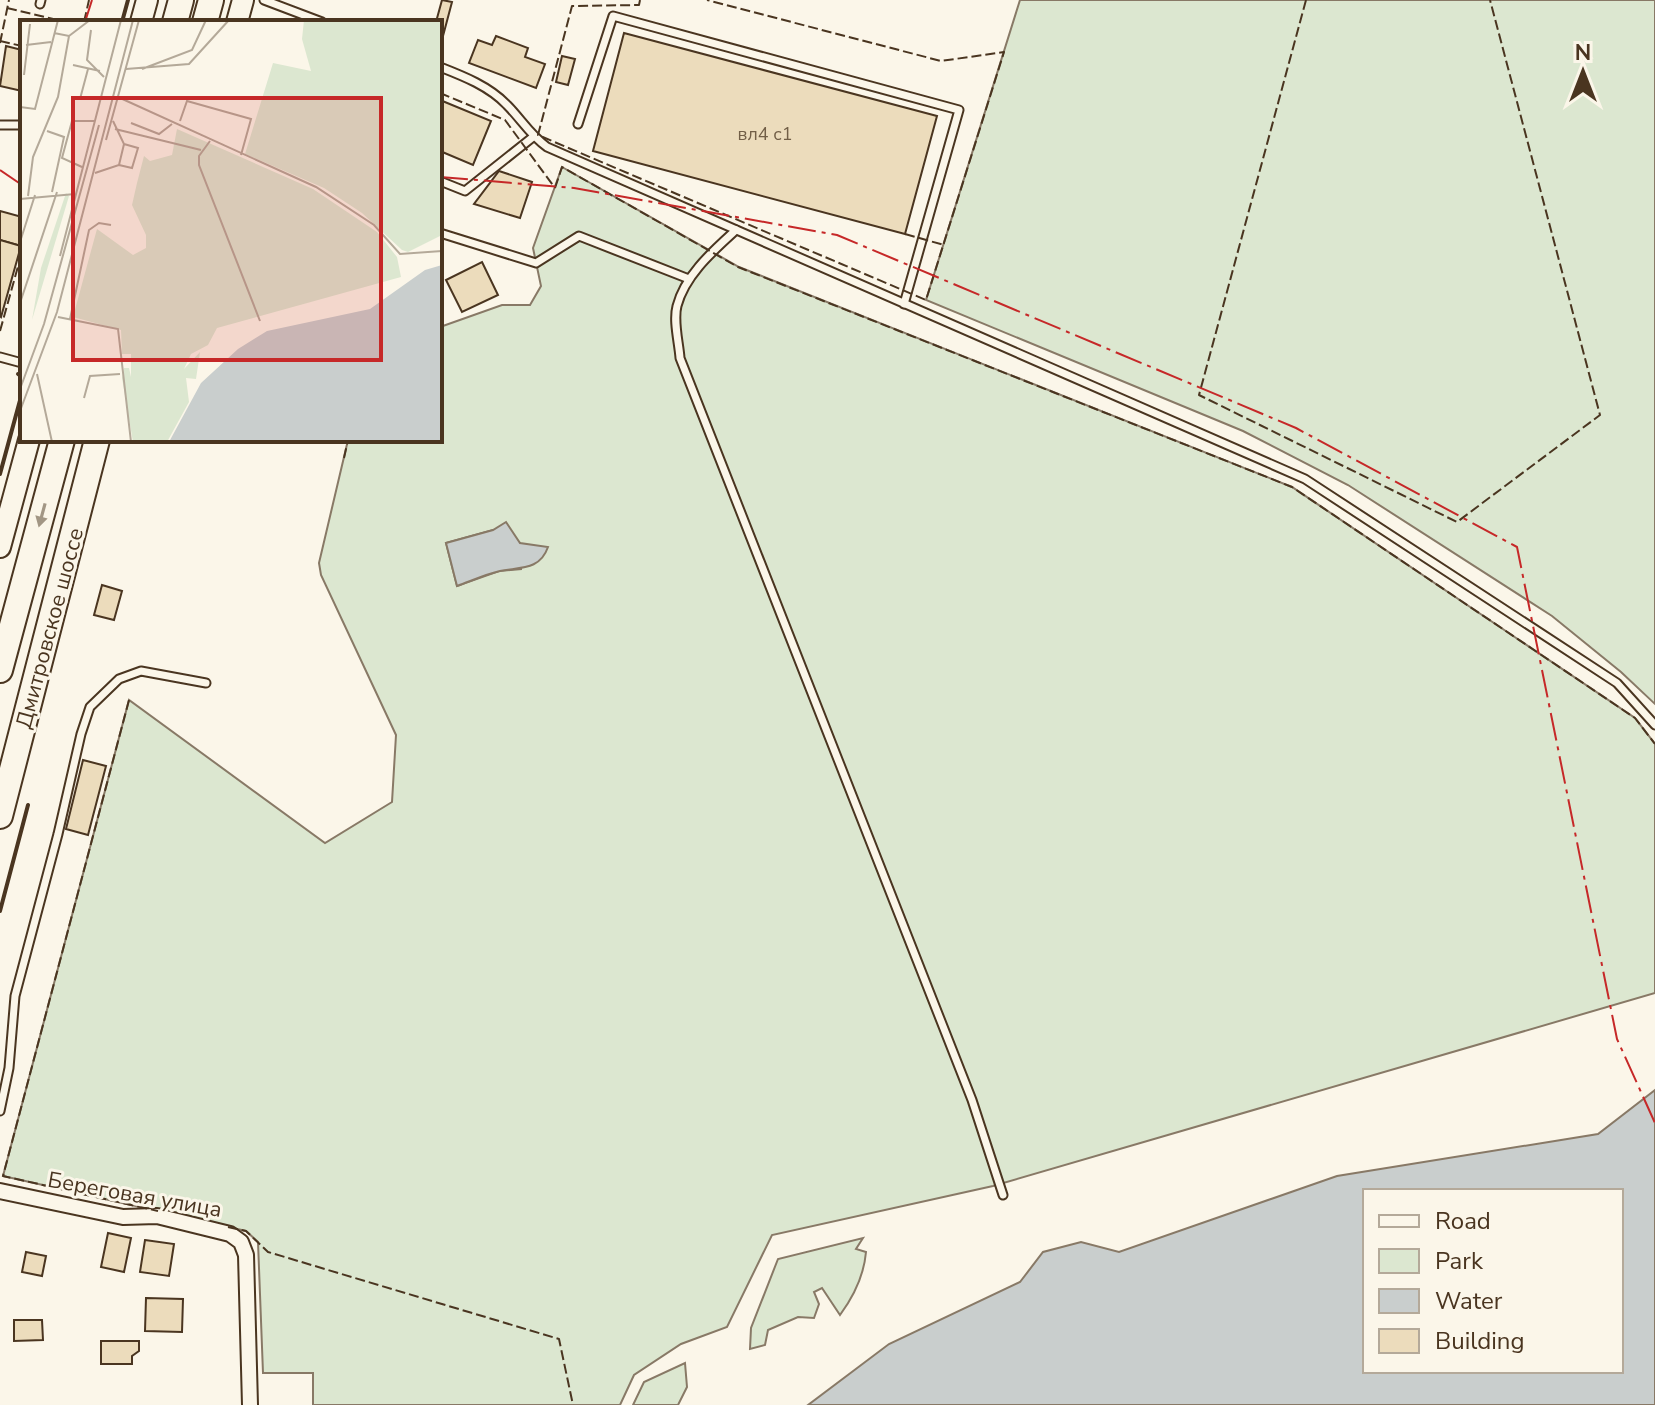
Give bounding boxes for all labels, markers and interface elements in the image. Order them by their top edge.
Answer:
inset map [20,20,442,442]
north arrow [1543,32,1623,112]
text: N [1575,38,1591,68]
house number: вл4 с1 [738,122,792,146]
one-way arrow [35,503,47,528]
street label: Дмитровское шоссе [9,525,91,732]
street label: Береговая улица [45,1165,224,1225]
legend [1363,1189,1623,1373]
text: Road [1435,1205,1491,1237]
text: Park [1435,1245,1484,1277]
text: Water [1435,1285,1503,1317]
text: Building [1435,1325,1525,1357]

